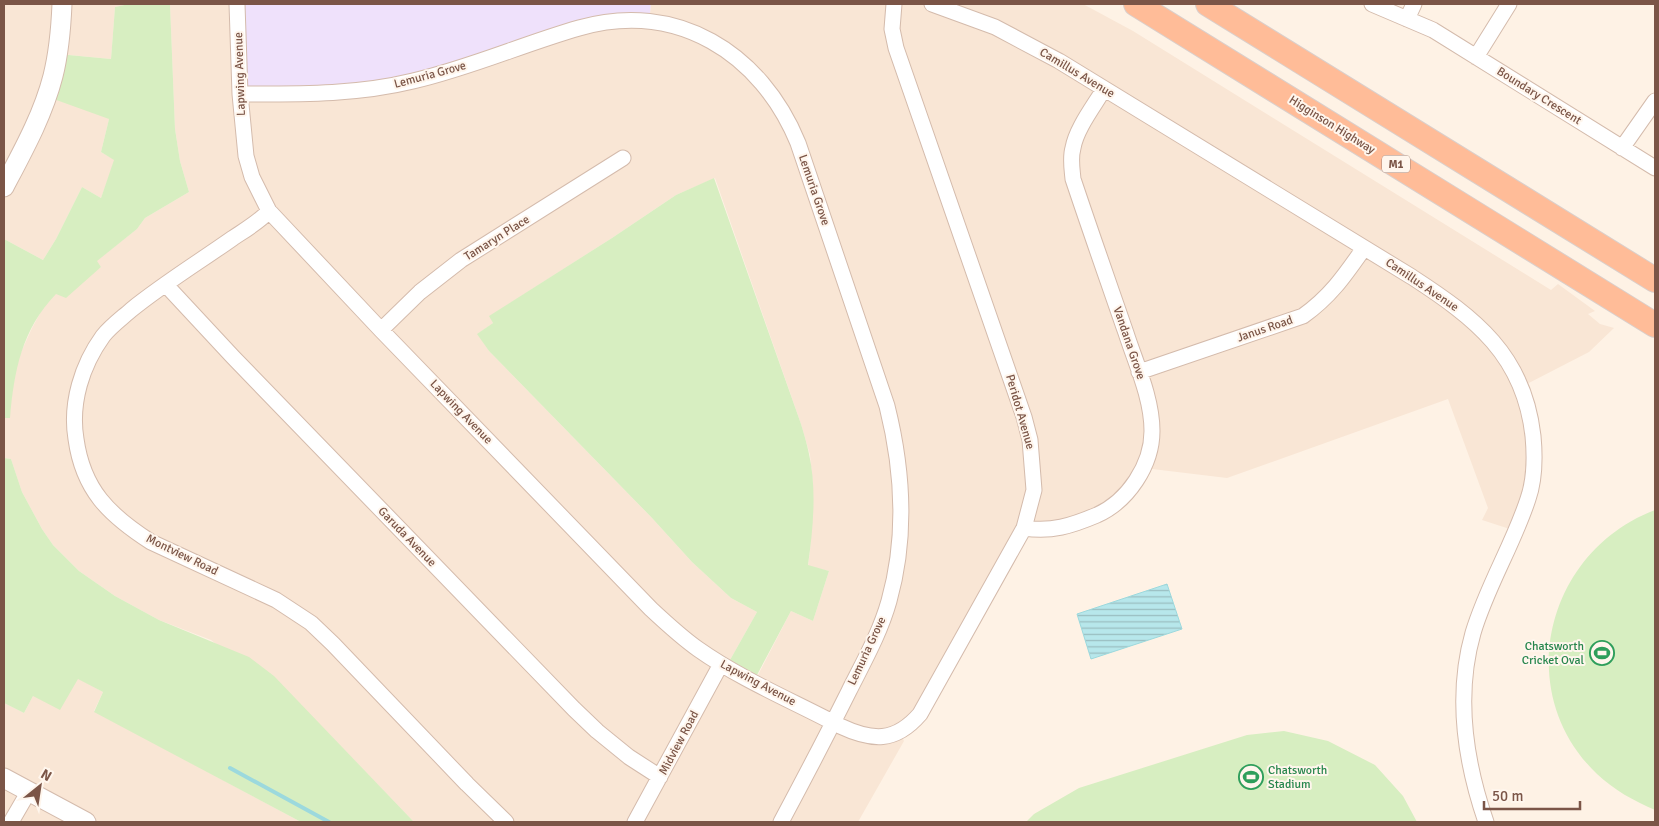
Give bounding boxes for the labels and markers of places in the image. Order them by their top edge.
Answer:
place label: Chatsworth Cricket Oval [1522,639,1584,668]
sports icon: Chatsworth Cricket Oval [1589,640,1615,666]
place label: Chatsworth Stadium [1268,763,1327,792]
sports icon: Chatsworth Stadium [1238,764,1264,790]

